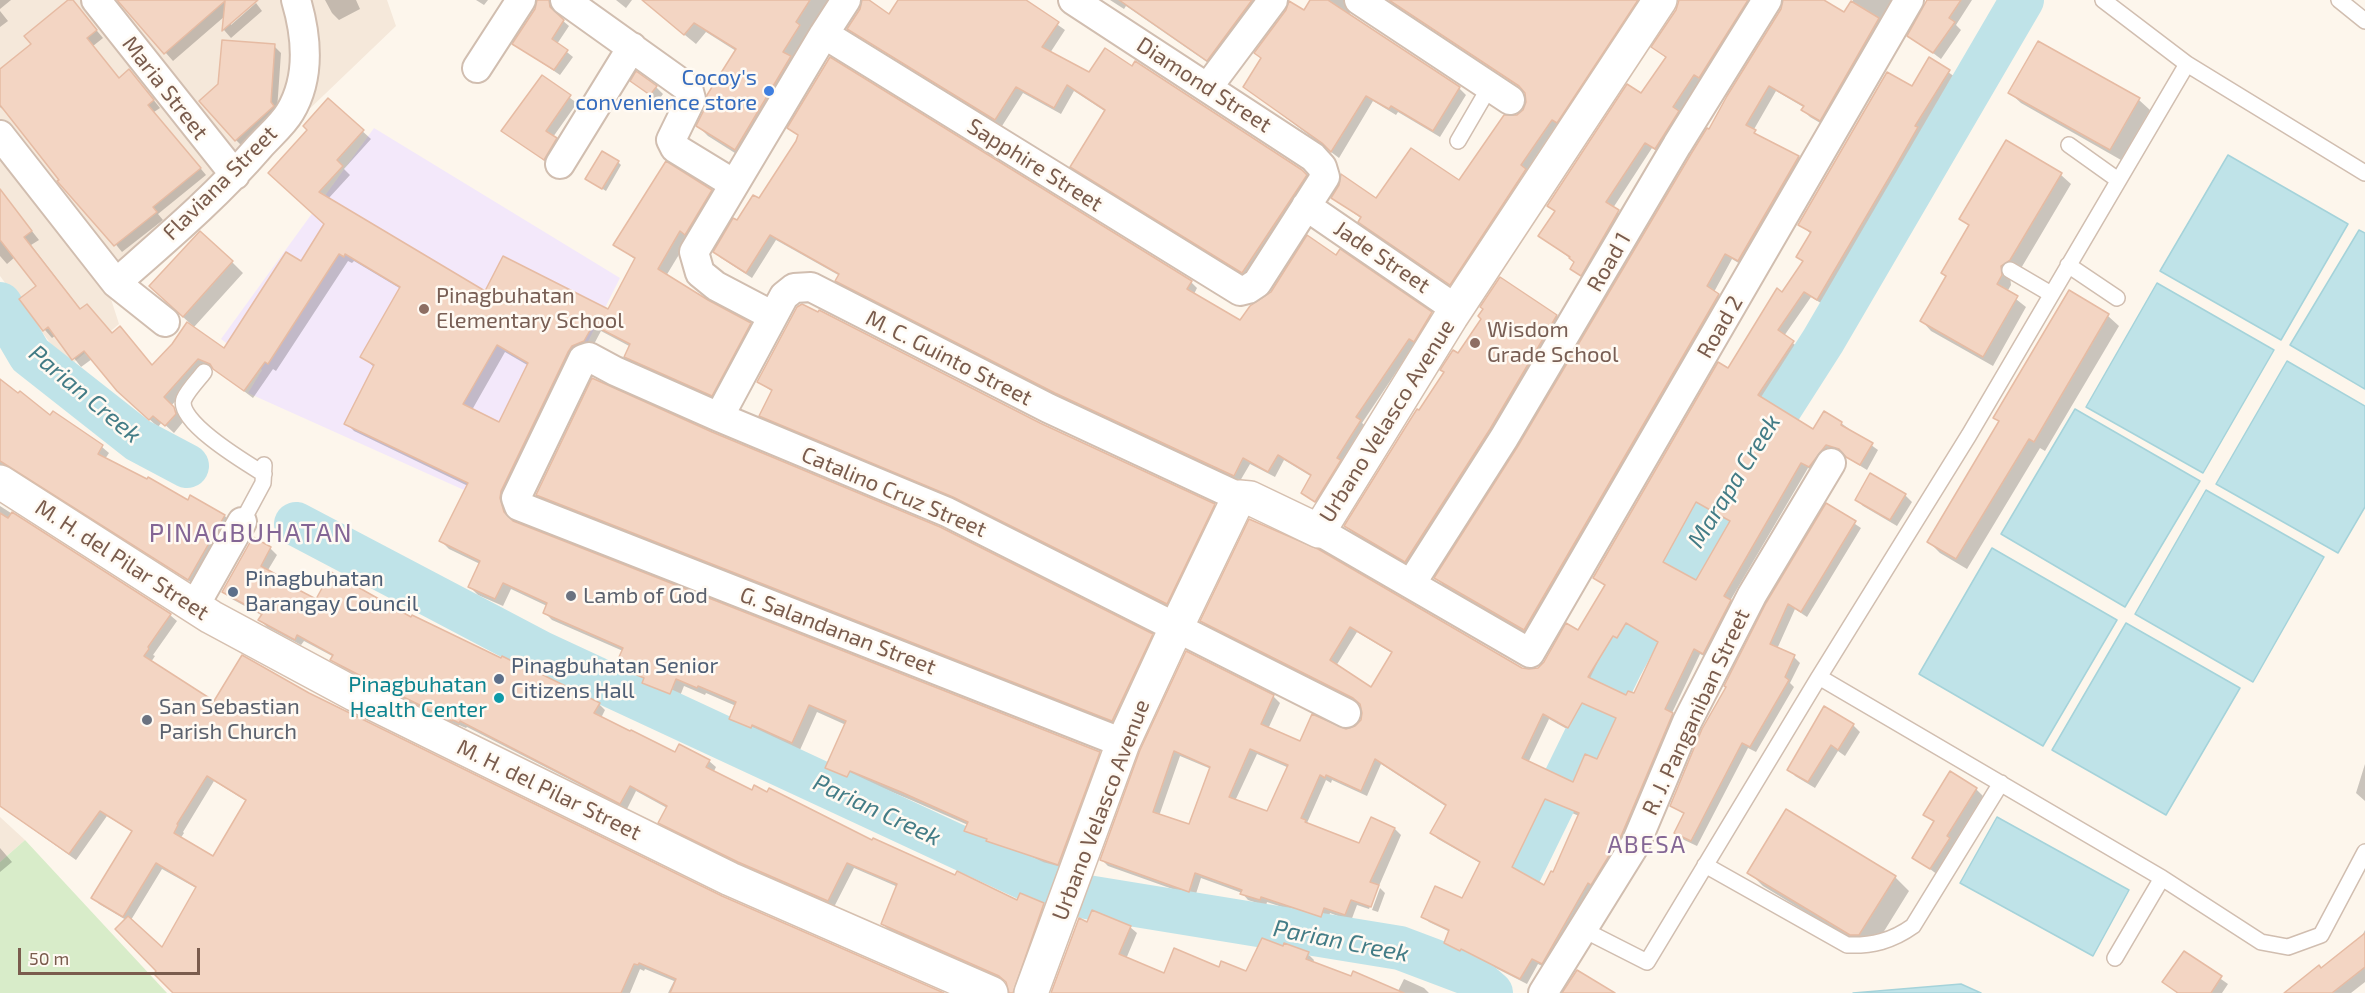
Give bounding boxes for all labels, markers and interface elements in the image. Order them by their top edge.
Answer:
street label: Maria Street [116,31,214,145]
street label: Diamond Street [1132,32,1276,138]
place label: Cocoy's convenience store [575,65,757,116]
marker: Cocoy's convenience store [762,84,776,98]
street label: Sapphire Street [962,113,1108,217]
street label: Flaviana Street [157,120,283,246]
street label: Jade Street [1329,215,1435,299]
street label: Road 1 [1581,228,1637,296]
place label: Pinagbuhatan Elementary School [436,283,624,334]
street label: Road 2 [1692,291,1748,363]
marker: Pinagbuhatan Elementary School [417,302,431,316]
street label: M. C. Guinto Street [861,305,1037,411]
street label: Urbano Velasco Avenue [1314,315,1460,527]
place label: Wisdom Grade School [1487,317,1618,368]
marker: Wisdom Grade School [1468,336,1482,350]
water label: Parian Creek [23,339,147,449]
water label: Marapa Creek [1682,409,1786,553]
street label: Catalino Cruz Street [798,441,990,543]
street label: M. H. del Pilar Street [30,494,214,626]
district label: PINAGBUHATAN [149,517,353,549]
place label: Pinagbuhatan Barangay Council [245,566,418,618]
street label: G. Salandanan Street [736,581,940,681]
place label: Lamb of God [583,583,708,609]
marker: Pinagbuhatan Barangay Council [226,585,240,599]
marker: Lamb of God [564,589,578,603]
street label: R. J. Panganiban Street [1637,605,1755,819]
place label: Pinagbuhatan Senior Citizens Hall [511,653,718,704]
place label: Pinagbuhatan Health Center [348,672,487,724]
marker: Pinagbuhatan Senior Citizens Hall [492,672,506,686]
marker: Pinagbuhatan Health Center [492,691,506,705]
place label: San Sebastian Parish Church [159,694,300,746]
street label: Urbano Velasco Avenue [1047,696,1155,924]
marker: San Sebastian Parish Church [140,713,154,727]
street label: M. H. del Pilar Street [453,734,645,846]
water label: Parian Creek [809,768,945,852]
district label: ABESA [1607,831,1687,859]
water label: Parian Creek [1271,914,1411,968]
scale bar [21,936,202,974]
text: 50 m [29,947,69,969]

